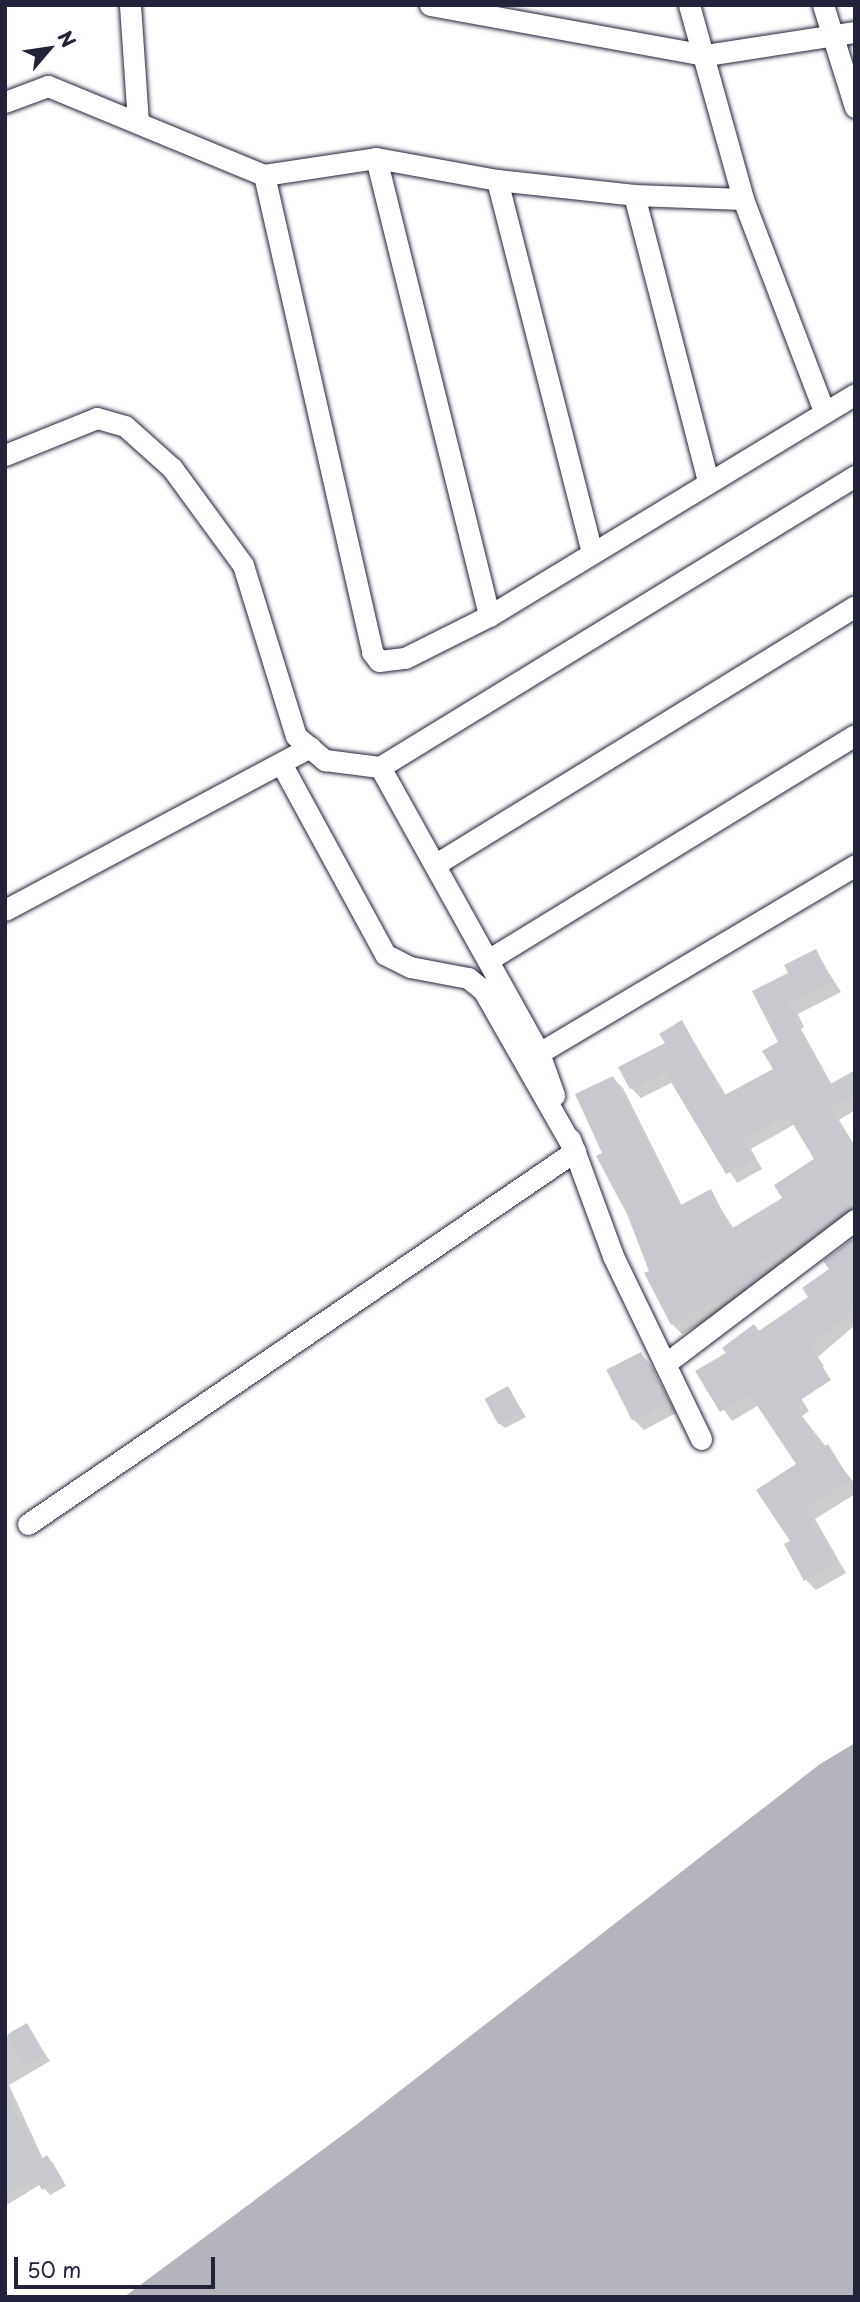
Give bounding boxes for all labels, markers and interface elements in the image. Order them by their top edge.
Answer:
north arrow [14,14,84,84]
text: N [51,25,83,52]
scale bar [18,2242,219,2286]
text: 50 m [27,2253,81,2285]

